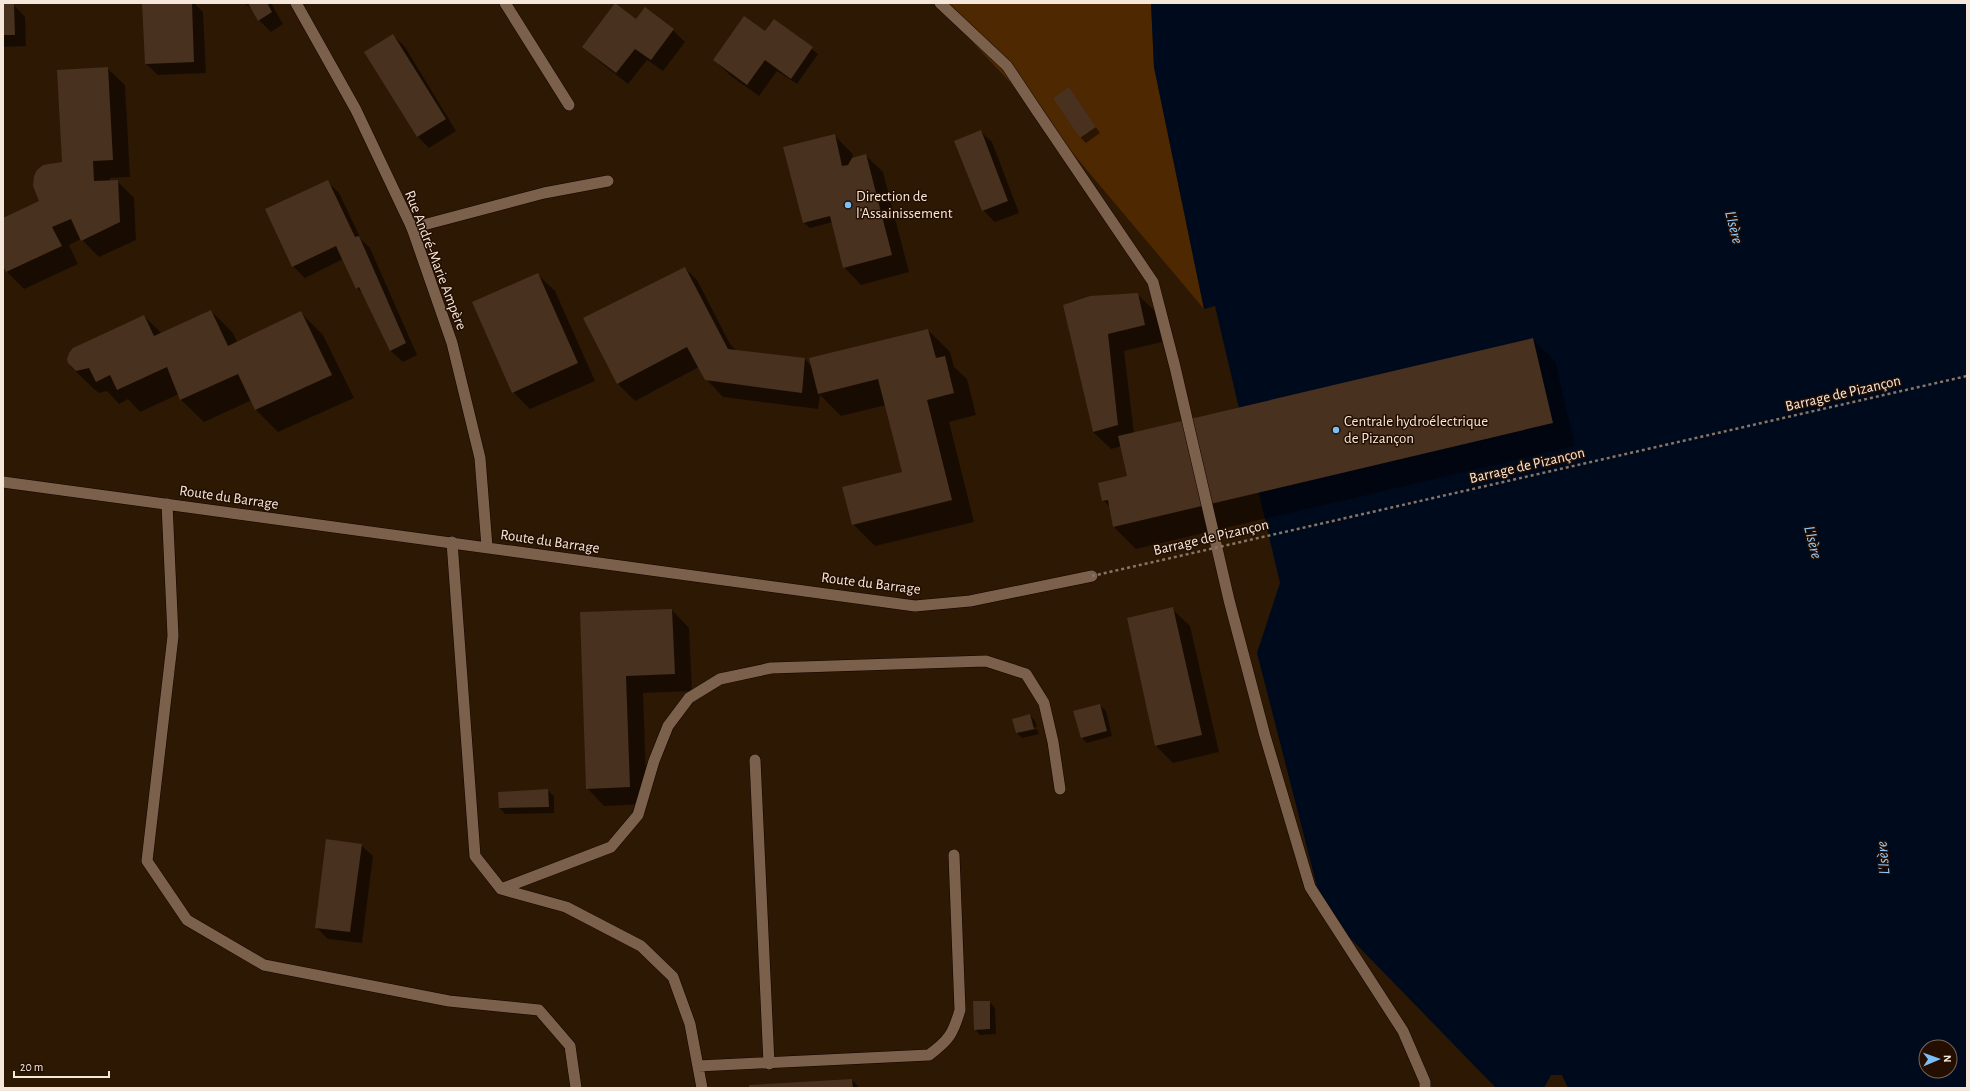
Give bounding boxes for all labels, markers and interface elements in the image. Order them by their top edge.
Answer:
street label: Rue André-Marie Ampère [402,188,469,332]
place label: Direction de l'Assainissement [856,189,953,221]
marker: Direction de l'Assainissement [843,200,853,210]
water label: L'Isère [1722,209,1746,245]
street label: Barrage de Pizançon [1784,373,1902,414]
place label: Centrale hydroélectrique de Pizançon [1344,414,1488,446]
marker: Centrale hydroélectrique de Pizançon [1331,425,1341,435]
street label: Barrage de Pizançon [1468,445,1586,486]
street label: Route du Barrage [178,483,280,512]
street label: Barrage de Pizançon [1152,517,1270,558]
water label: L'Isère [1801,524,1825,560]
street label: Route du Barrage [499,527,601,556]
street label: Route du Barrage [820,570,922,597]
water label: L'Isère [1874,840,1892,875]
north arrow [1918,1039,1958,1079]
scale bar [14,1053,109,1079]
text: N [1942,1055,1953,1063]
text: 20 m [20,1061,43,1073]

